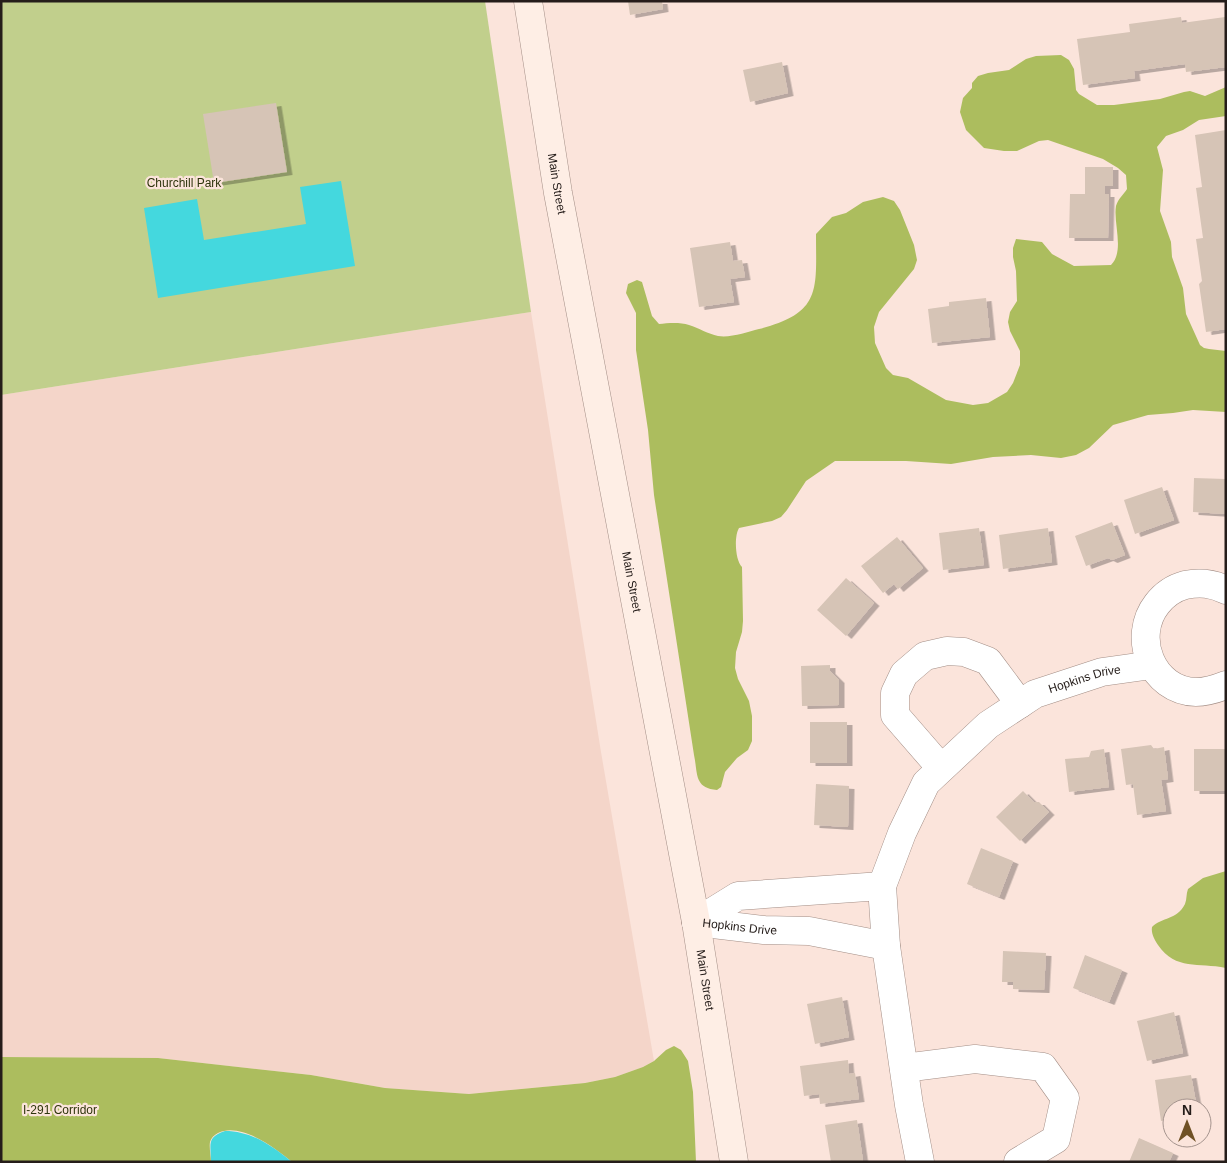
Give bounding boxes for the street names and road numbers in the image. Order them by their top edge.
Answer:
street label: Main Street [545,152,569,216]
street label: Main Street [619,550,644,614]
street label: Hopkins Drive [1047,662,1122,696]
street label: Hopkins Drive [702,916,777,937]
street label: Main Street [693,949,717,1012]

